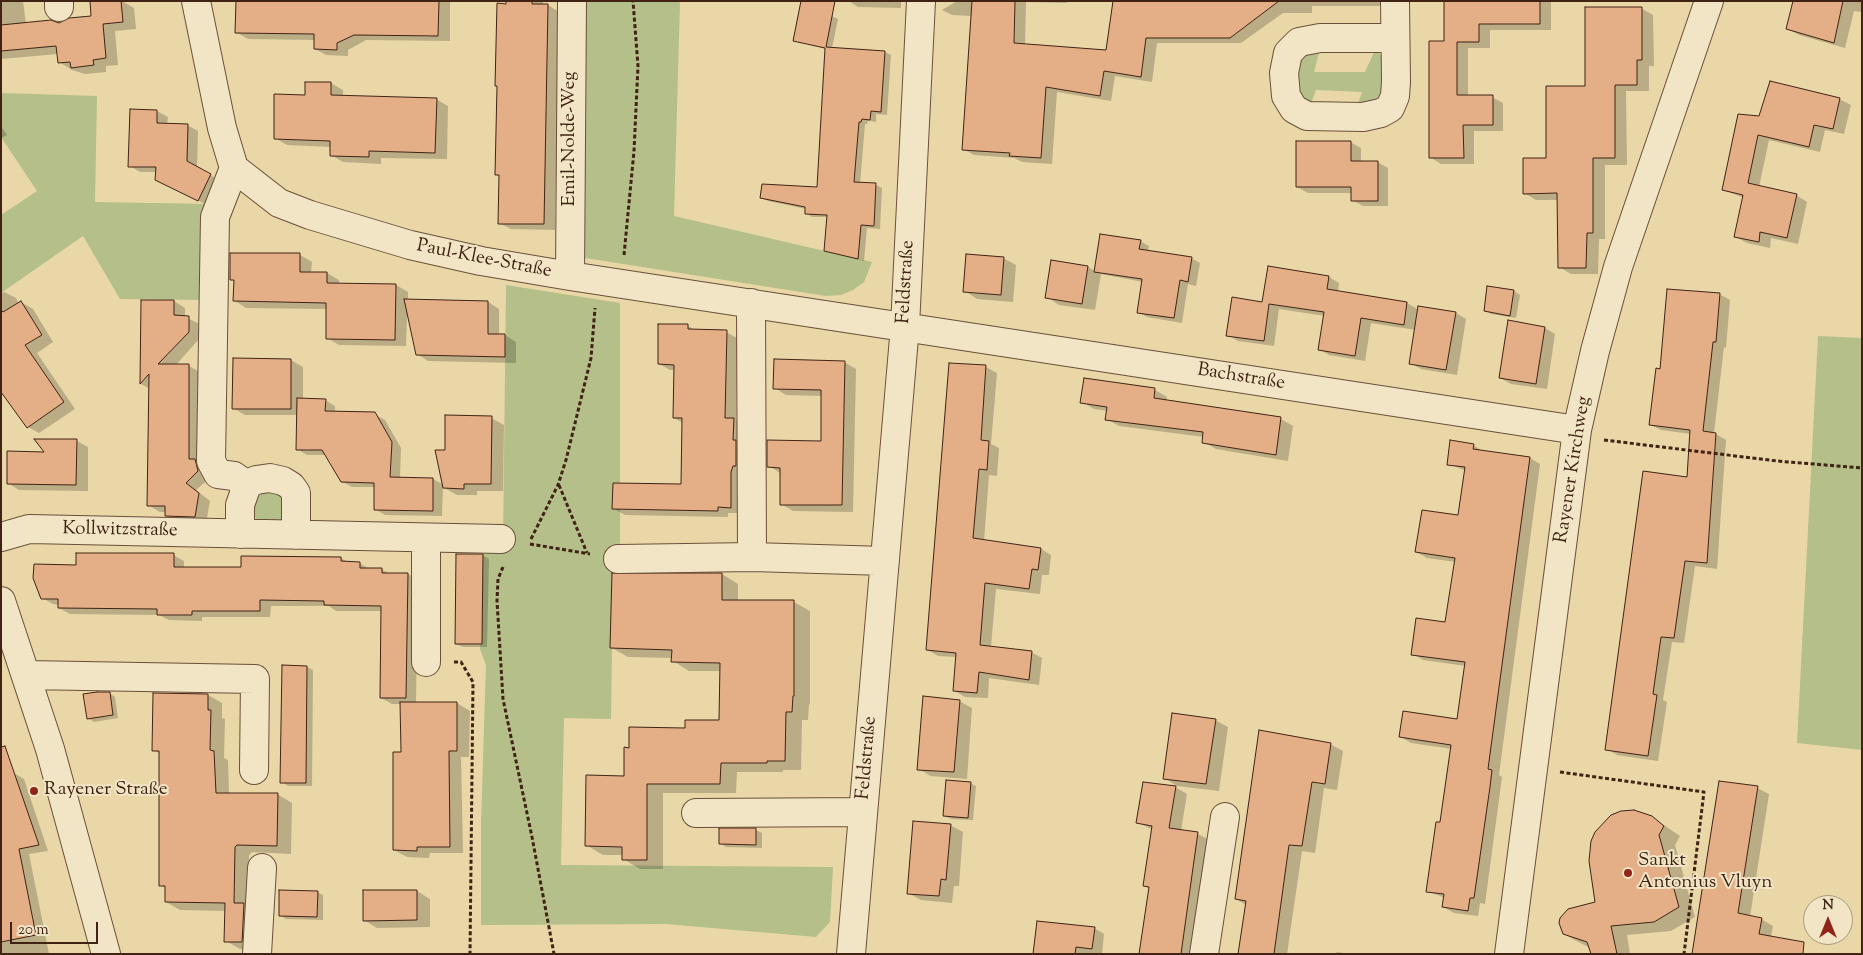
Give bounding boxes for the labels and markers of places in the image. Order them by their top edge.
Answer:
place label: Rayener Straße [44,780,168,802]
marker: Rayener Straße [28,785,40,797]
place label: Sankt Antonius Vluyn [1638,851,1772,895]
marker: Sankt Antonius Vluyn [1622,867,1634,879]

